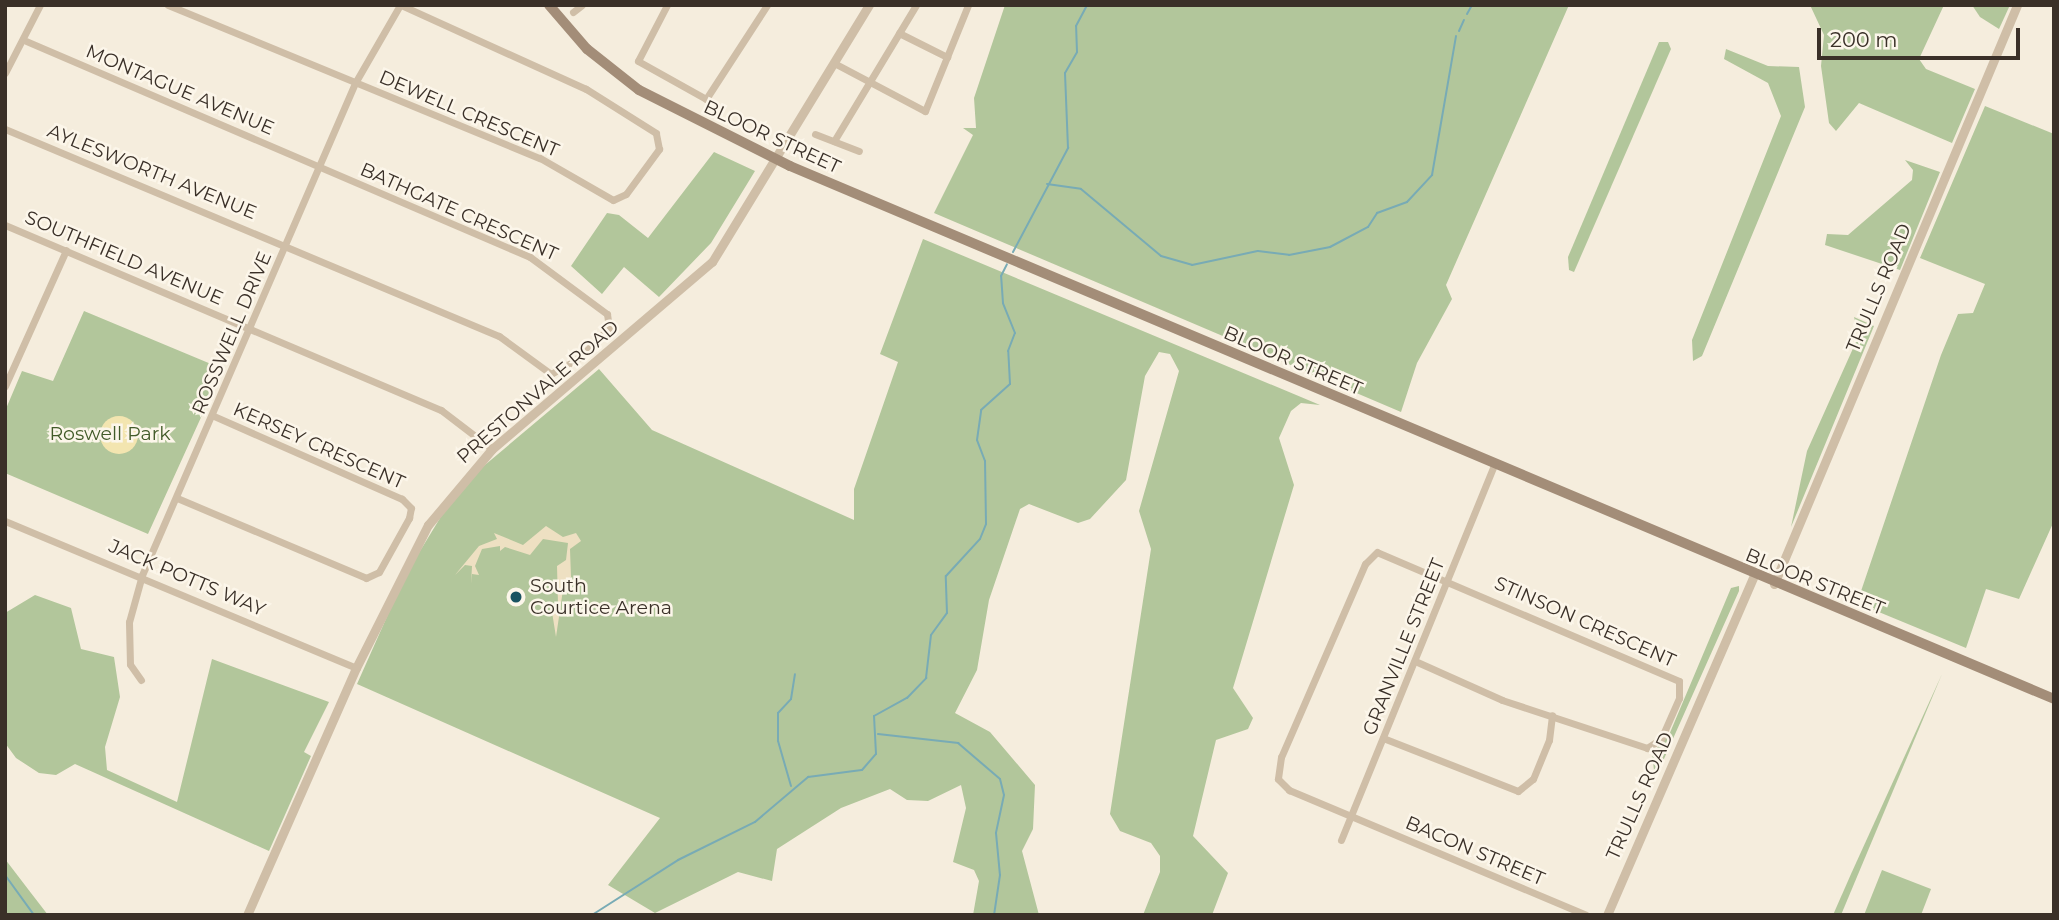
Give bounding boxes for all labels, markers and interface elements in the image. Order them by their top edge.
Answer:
scale bar [1821,14,2024,58]
text: 200 m [1830,27,1897,52]
street label: MONTAGUE AVENUE [82,40,278,140]
street label: DEWELL CRESCENT [376,66,562,162]
street label: BLOOR STREET [700,95,844,179]
street label: AYLESWORTH AVENUE [44,120,260,224]
street label: BATHGATE CRESCENT [357,158,561,266]
street label: SOUTHFIELD AVENUE [22,206,226,310]
street label: TRULLS ROAD [1842,220,1916,356]
street label: ROSSWELL DRIVE [187,248,277,418]
street label: PRESTONVALE ROAD [452,315,624,469]
street label: BLOOR STREET [1220,322,1366,400]
street label: KERSEY CRESCENT [230,398,408,494]
park label: Roswell Park [49,423,171,445]
street label: JACK POTTS WAY [105,535,269,621]
street label: BLOOR STREET [1742,544,1888,620]
street label: GRANVILLE STREET [1358,555,1450,739]
street label: STINSON CRESCENT [1491,572,1679,672]
place label: South Courtice Arena [530,575,672,619]
marker: South Courtice Arena [508,589,524,605]
street label: TRULLS ROAD [1602,729,1678,863]
street label: BACON STREET [1402,811,1548,891]

